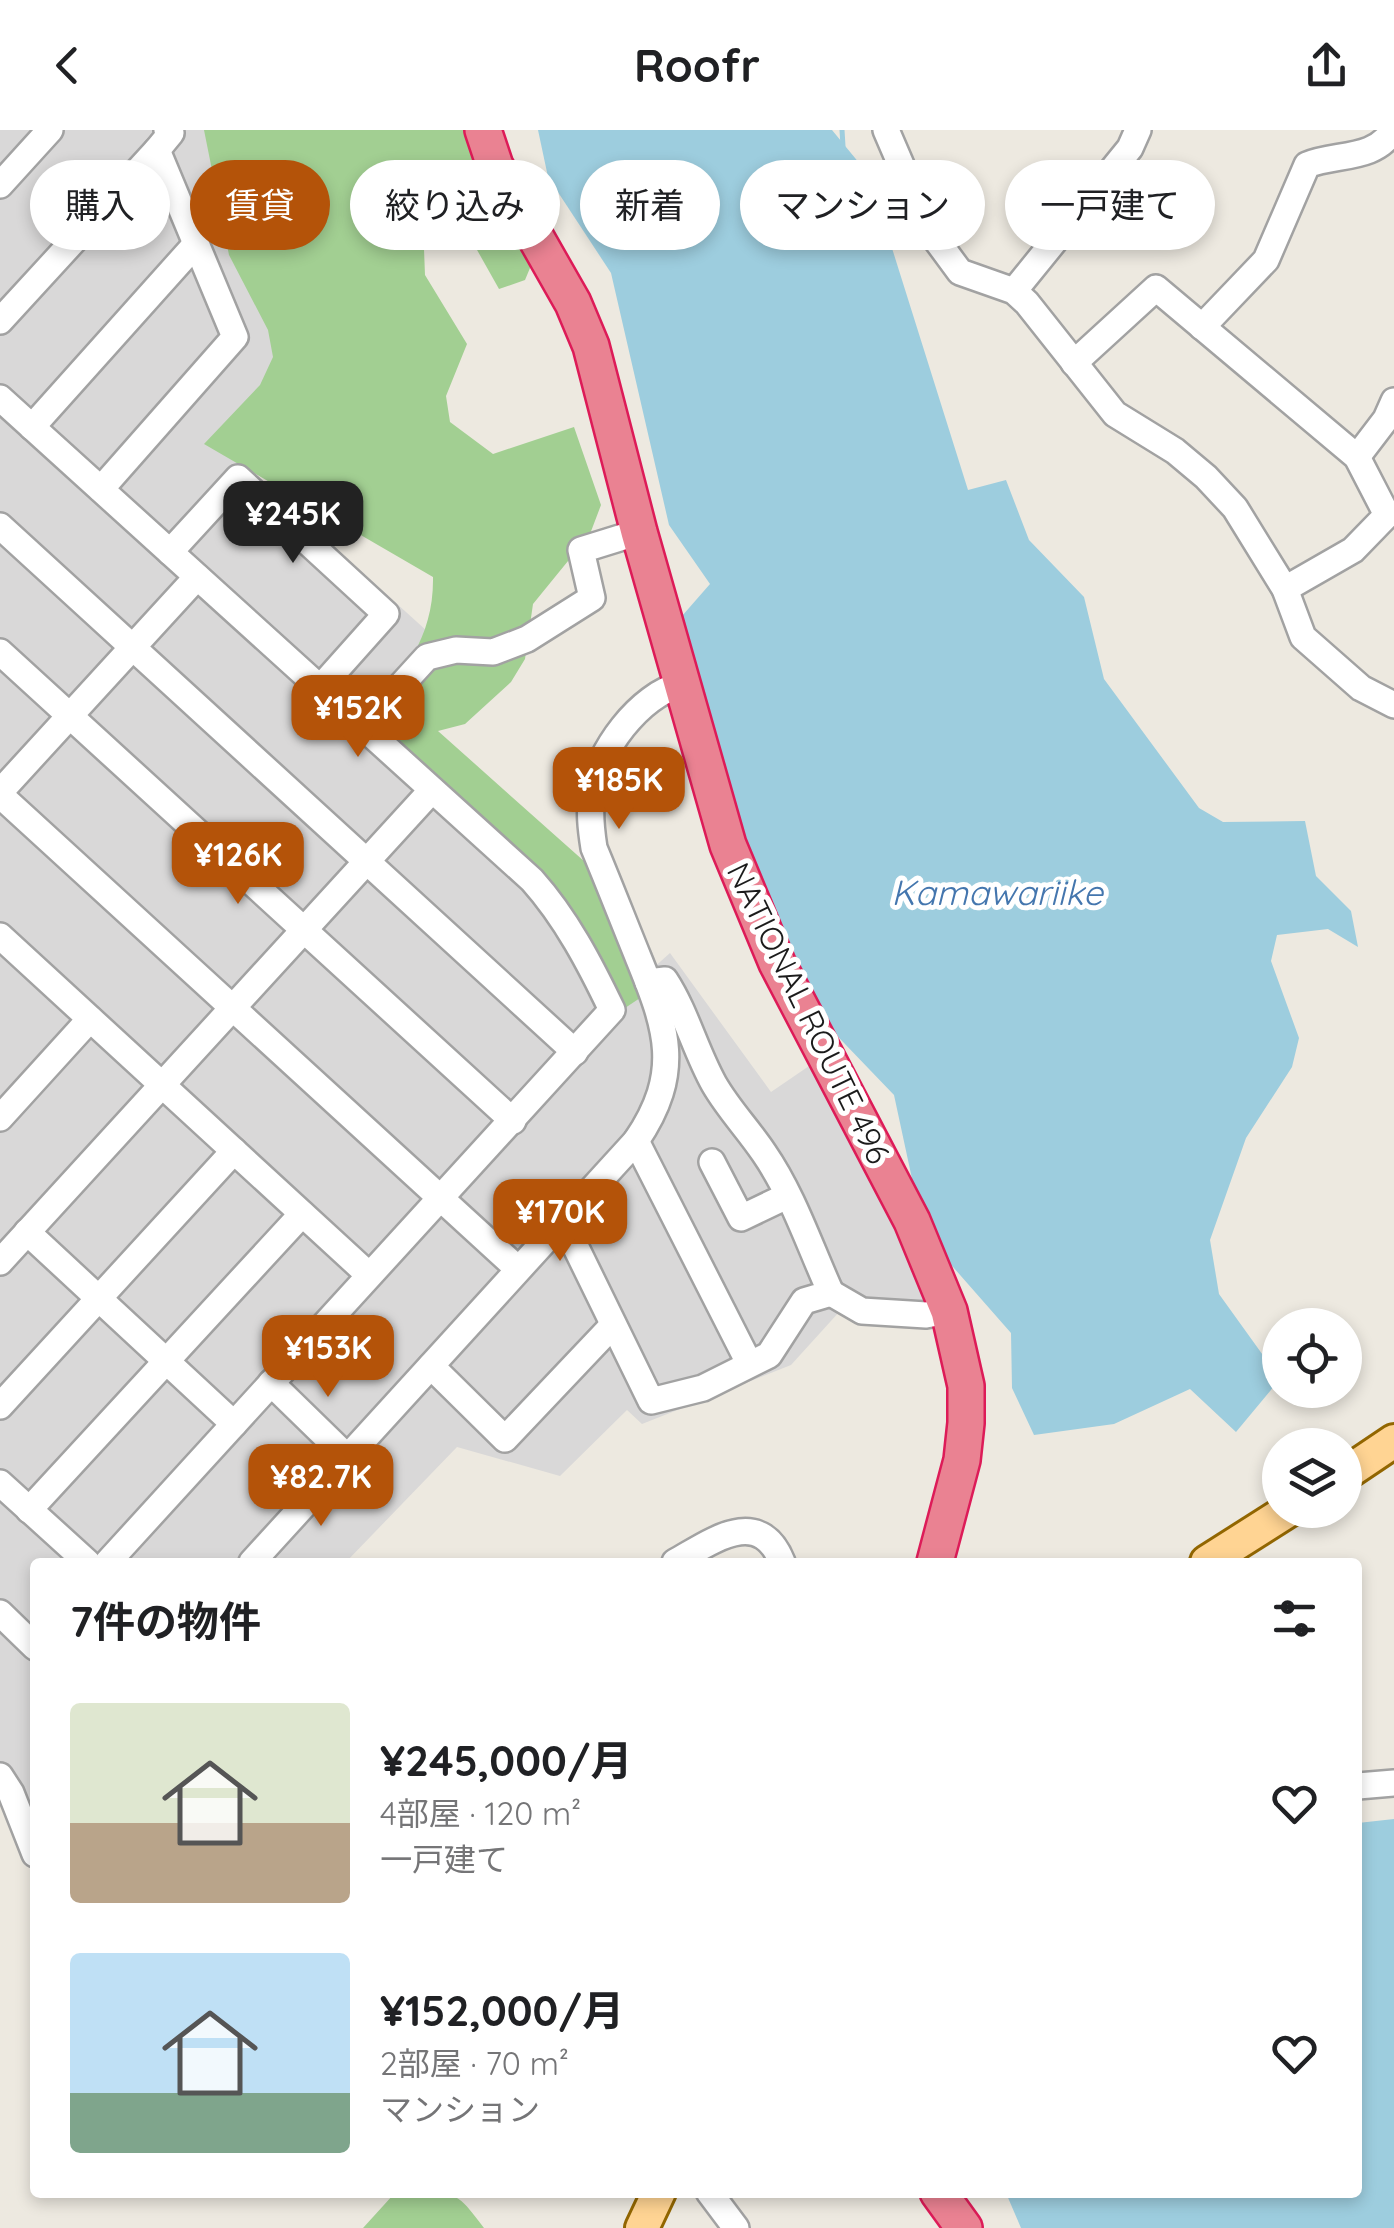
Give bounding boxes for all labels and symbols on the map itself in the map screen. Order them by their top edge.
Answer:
pin: ¥245K [223,481,363,566]
pin: ¥152K [288,675,428,760]
pin: ¥185K [549,747,689,832]
pin: ¥126K [168,822,308,907]
street label: NATIONAL ROUTE 496 [719,856,899,1170]
water label: Kamawariike [891,870,1104,914]
pin: ¥170K [490,1179,630,1264]
pin: ¥153K [258,1315,398,1400]
pin: ¥82.7K [240,1444,402,1529]

